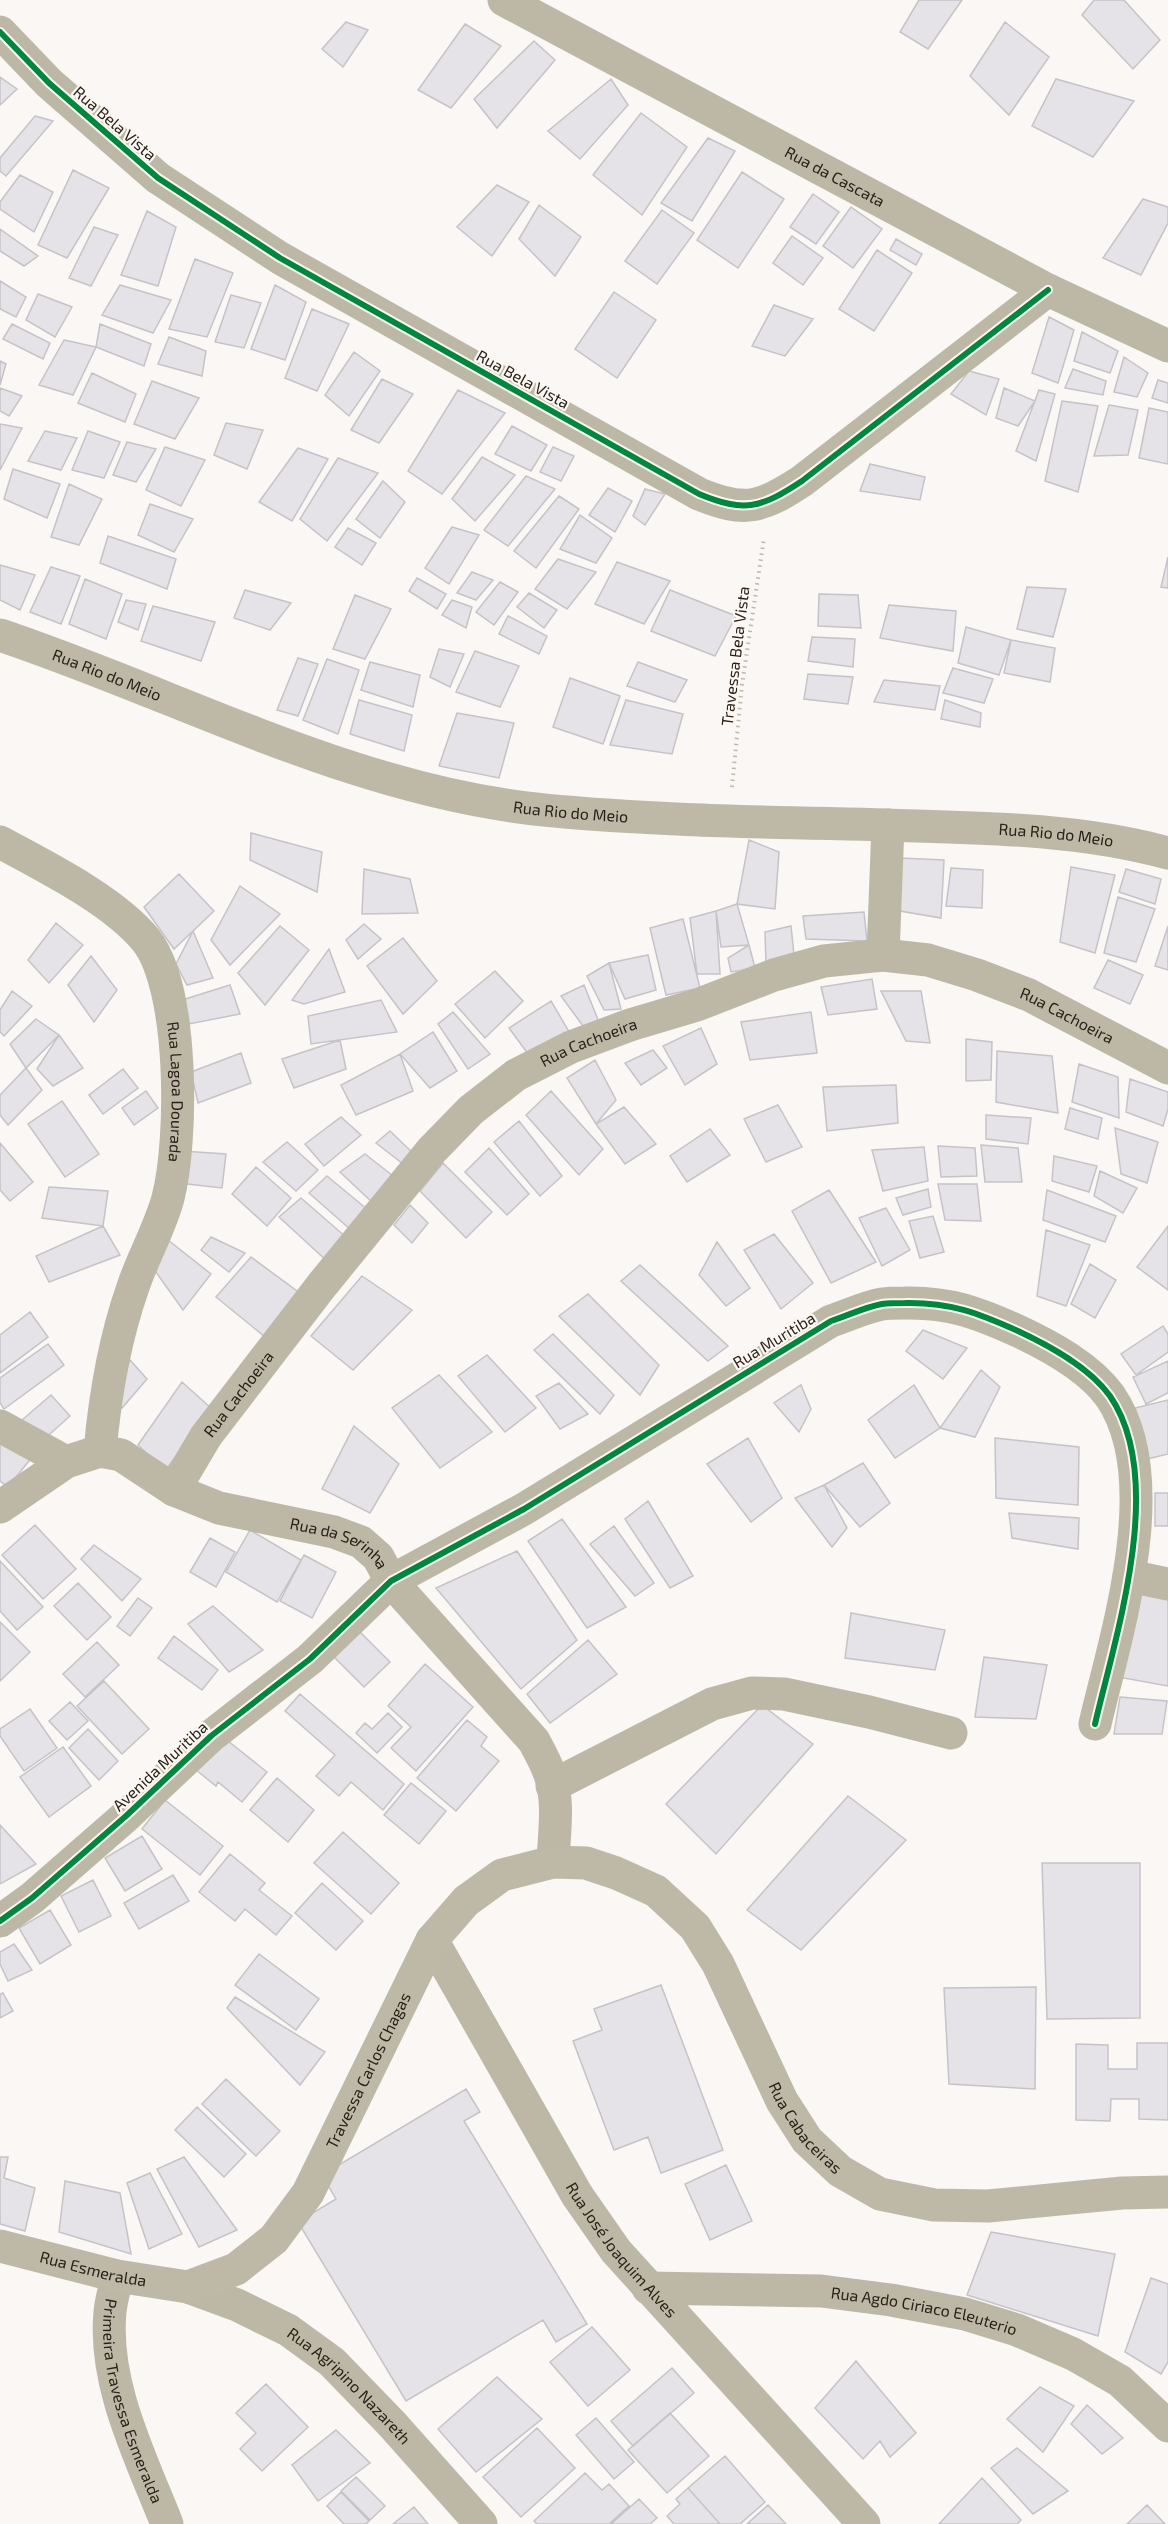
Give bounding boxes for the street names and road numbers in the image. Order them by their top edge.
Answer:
street label: Rua Bela Vista [70,82,161,164]
street label: Rua da Cascata [782,142,888,210]
street label: Rua Bela Vista [473,345,573,412]
street label: Travessa Bela Vista [717,585,752,727]
street label: Rua Rio do Meio [50,644,164,704]
street label: Rua Rio do Meio [512,796,629,825]
street label: Rua Rio do Meio [998,819,1115,850]
street label: Rua Cachoeira [1018,983,1118,1047]
street label: Rua Cachoeira [537,1013,639,1070]
street label: Rua Lagoa Dourada [164,1020,188,1163]
street label: Rua Muritiba [729,1308,818,1372]
street label: Rua Cachoeira [199,1347,277,1440]
street label: Rua da Serinha [289,1513,393,1572]
street label: Avenida Muritiba [108,1717,211,1814]
street label: Travessa Carlos Chagas [321,1989,414,2151]
street label: Rua Cabaceiras [765,2079,846,2177]
street label: Rua José Joaquim Alves [563,2179,681,2321]
street label: Rua Esmeralda [38,2247,148,2289]
street label: Rua Agdo Ciriaco Eleuterio [830,2282,1020,2339]
street label: Primeira Travessa Esmeralda [100,2297,167,2506]
street label: Rua Agripino Nazareth [284,2323,415,2448]

